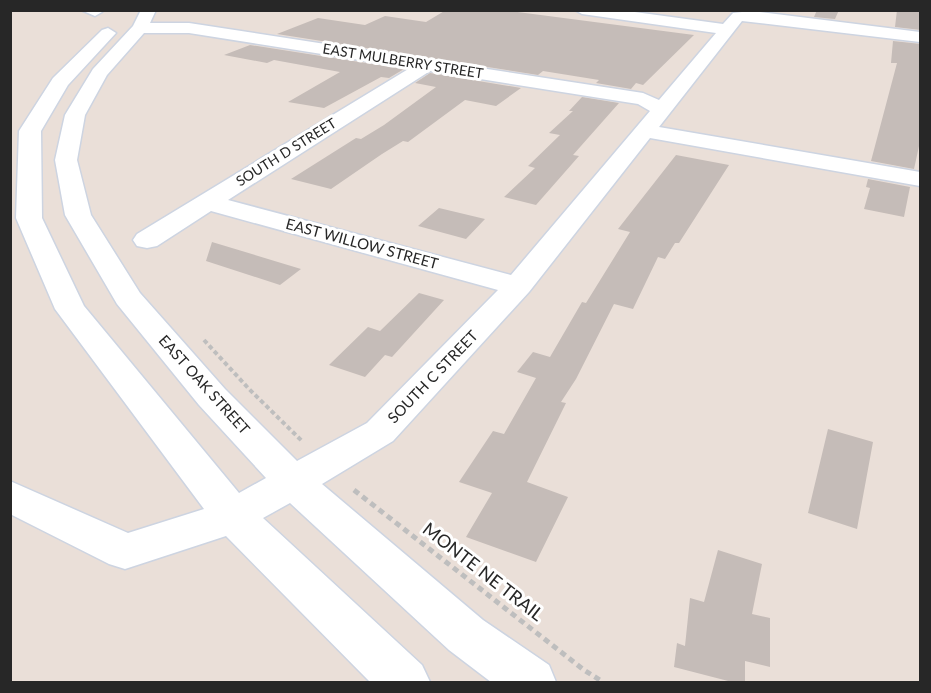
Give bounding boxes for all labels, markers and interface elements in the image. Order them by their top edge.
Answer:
street label: EAST MULBERRY STREET [322,39,485,82]
street label: SOUTH D STREET [232,114,340,189]
street label: EAST WILLOW STREET [284,214,441,272]
street label: SOUTH C STREET [384,326,481,426]
street label: EAST OAK STREET [155,331,254,438]
street label: MONTE NE TRAIL [419,517,548,625]

